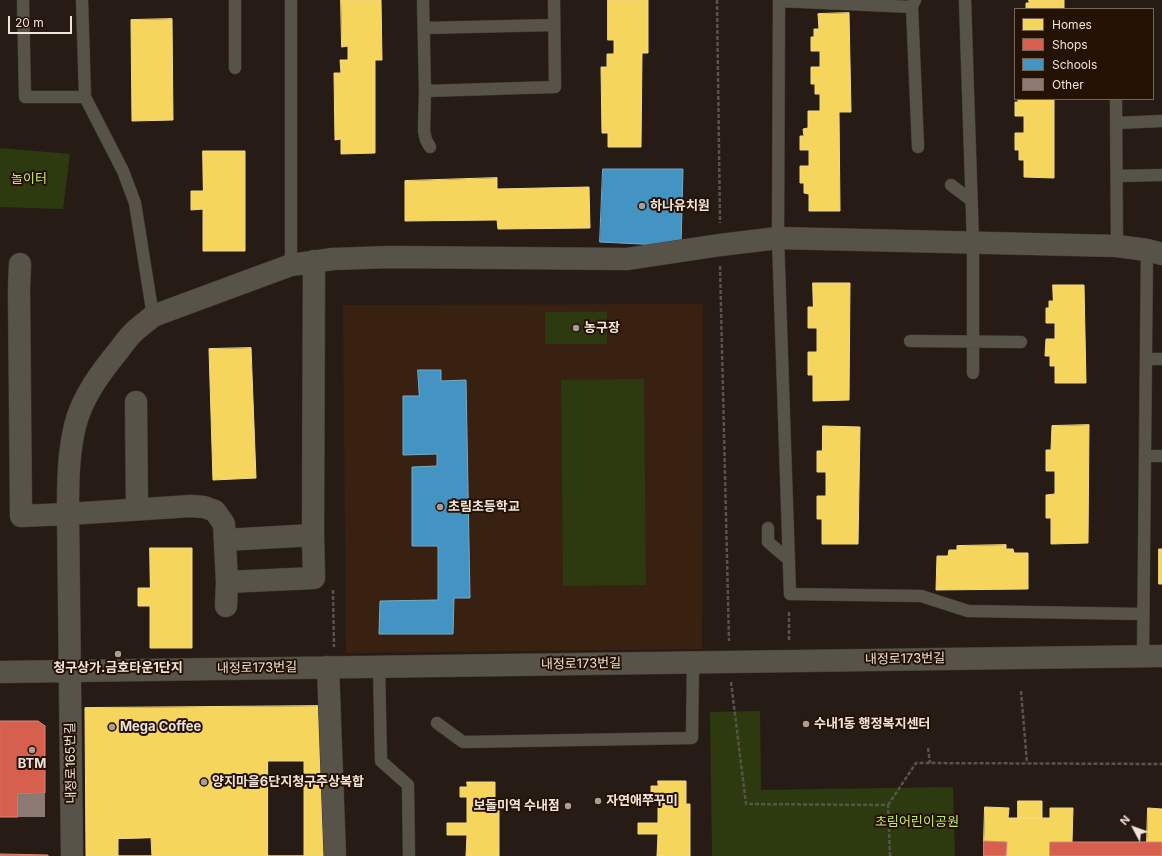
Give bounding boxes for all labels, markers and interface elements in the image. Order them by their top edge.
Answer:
scale bar [10,8,74,34]
legend [1014,8,1154,100]
text: 20 m [15,15,44,30]
text: Homes [1052,17,1092,32]
text: Shops [1052,37,1088,52]
text: Schools [1052,57,1097,72]
text: Other [1052,77,1084,92]
park label: 놀이터 [11,171,47,187]
place label: 하나유치원 [650,198,710,214]
marker: 하나유치원 [637,201,647,211]
place label: 농구장 [584,320,620,336]
marker: 농구장 [571,323,581,333]
place label: 초림초등학교 [448,499,520,515]
marker: 초림초등학교 [435,502,445,512]
marker: 청구상가.금호타운1단지 [113,649,123,659]
street label: 내정로173번길 [865,651,945,667]
street label: 내정로173번길 [541,656,621,672]
place label: 청구상가.금호타운1단지 [53,660,183,676]
street label: 내정로173번길 [217,660,297,676]
place label: 수내1동 행정복지센터 [814,716,930,732]
place label: Mega Coffee [120,719,201,735]
marker: 수내1동 행정복지센터 [801,719,811,729]
street label: 내정로165번길 [62,722,80,804]
marker: Mega Coffee [107,722,117,732]
marker: BTM [27,745,37,755]
place label: BTM [18,756,46,772]
place label: 양지마을6단지청구주상복합 [212,774,364,790]
marker: 양지마을6단지청구주상복합 [199,777,209,787]
place label: 자연애쭈꾸미 [606,793,678,809]
marker: 자연애쭈꾸미 [593,796,603,806]
place label: 보돌미역 수내점 [473,798,560,814]
marker: 보돌미역 수내점 [563,801,573,811]
north arrow [1114,808,1154,848]
text: N [1117,812,1133,828]
park label: 초림어린이공원 [875,814,959,830]

